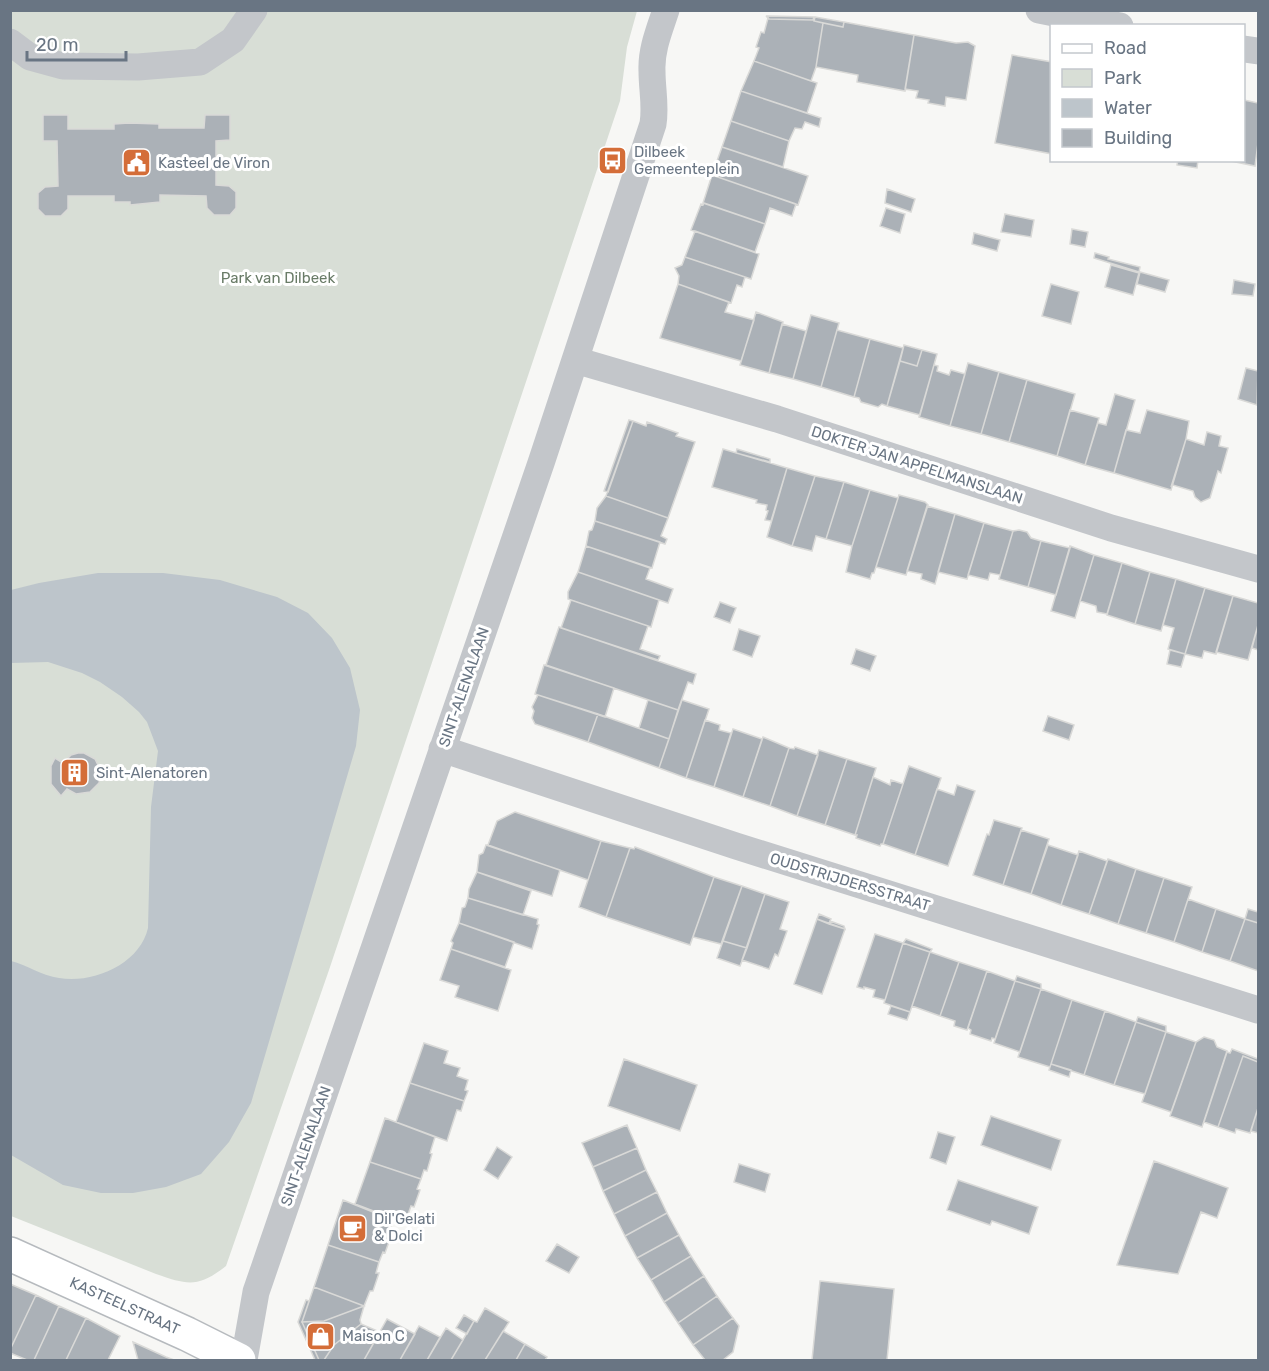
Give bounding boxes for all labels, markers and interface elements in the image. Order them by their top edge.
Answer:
scale bar [27,24,126,62]
legend [1050,24,1245,162]
text: 20 m [36,34,78,56]
text: Road [1104,37,1147,59]
text: Park [1104,67,1142,89]
text: Water [1104,97,1152,119]
text: Building [1104,127,1172,149]
place label: Dilbeek Gemeenteplein [634,143,740,178]
bus stop icon: Dilbeek Gemeenteplein [597,145,629,177]
public building icon: Kasteel de Viron [121,147,153,179]
place label: Kasteel de Viron [158,154,270,172]
park label: Park van Dilbeek [221,269,335,287]
street label: DOKTER JAN APPELMANSLAAN [809,422,1025,508]
street label: SINT-ALENALAAN [435,625,493,749]
building icon: Sint-Alenatoren [59,757,91,789]
place label: Sint-Alenatoren [96,764,207,782]
street label: OUDSTRIJDERSSTRAAT [768,849,932,915]
street label: SINT-ALENALAAN [277,1084,335,1208]
place label: Dil'Gelati & Dolci [374,1210,435,1245]
cafe icon: Dil'Gelati & Dolci [337,1212,369,1244]
street label: KASTEELSTRAAT [67,1273,183,1339]
shop icon: Maison C [305,1320,337,1352]
place label: Maison C [342,1327,405,1345]

